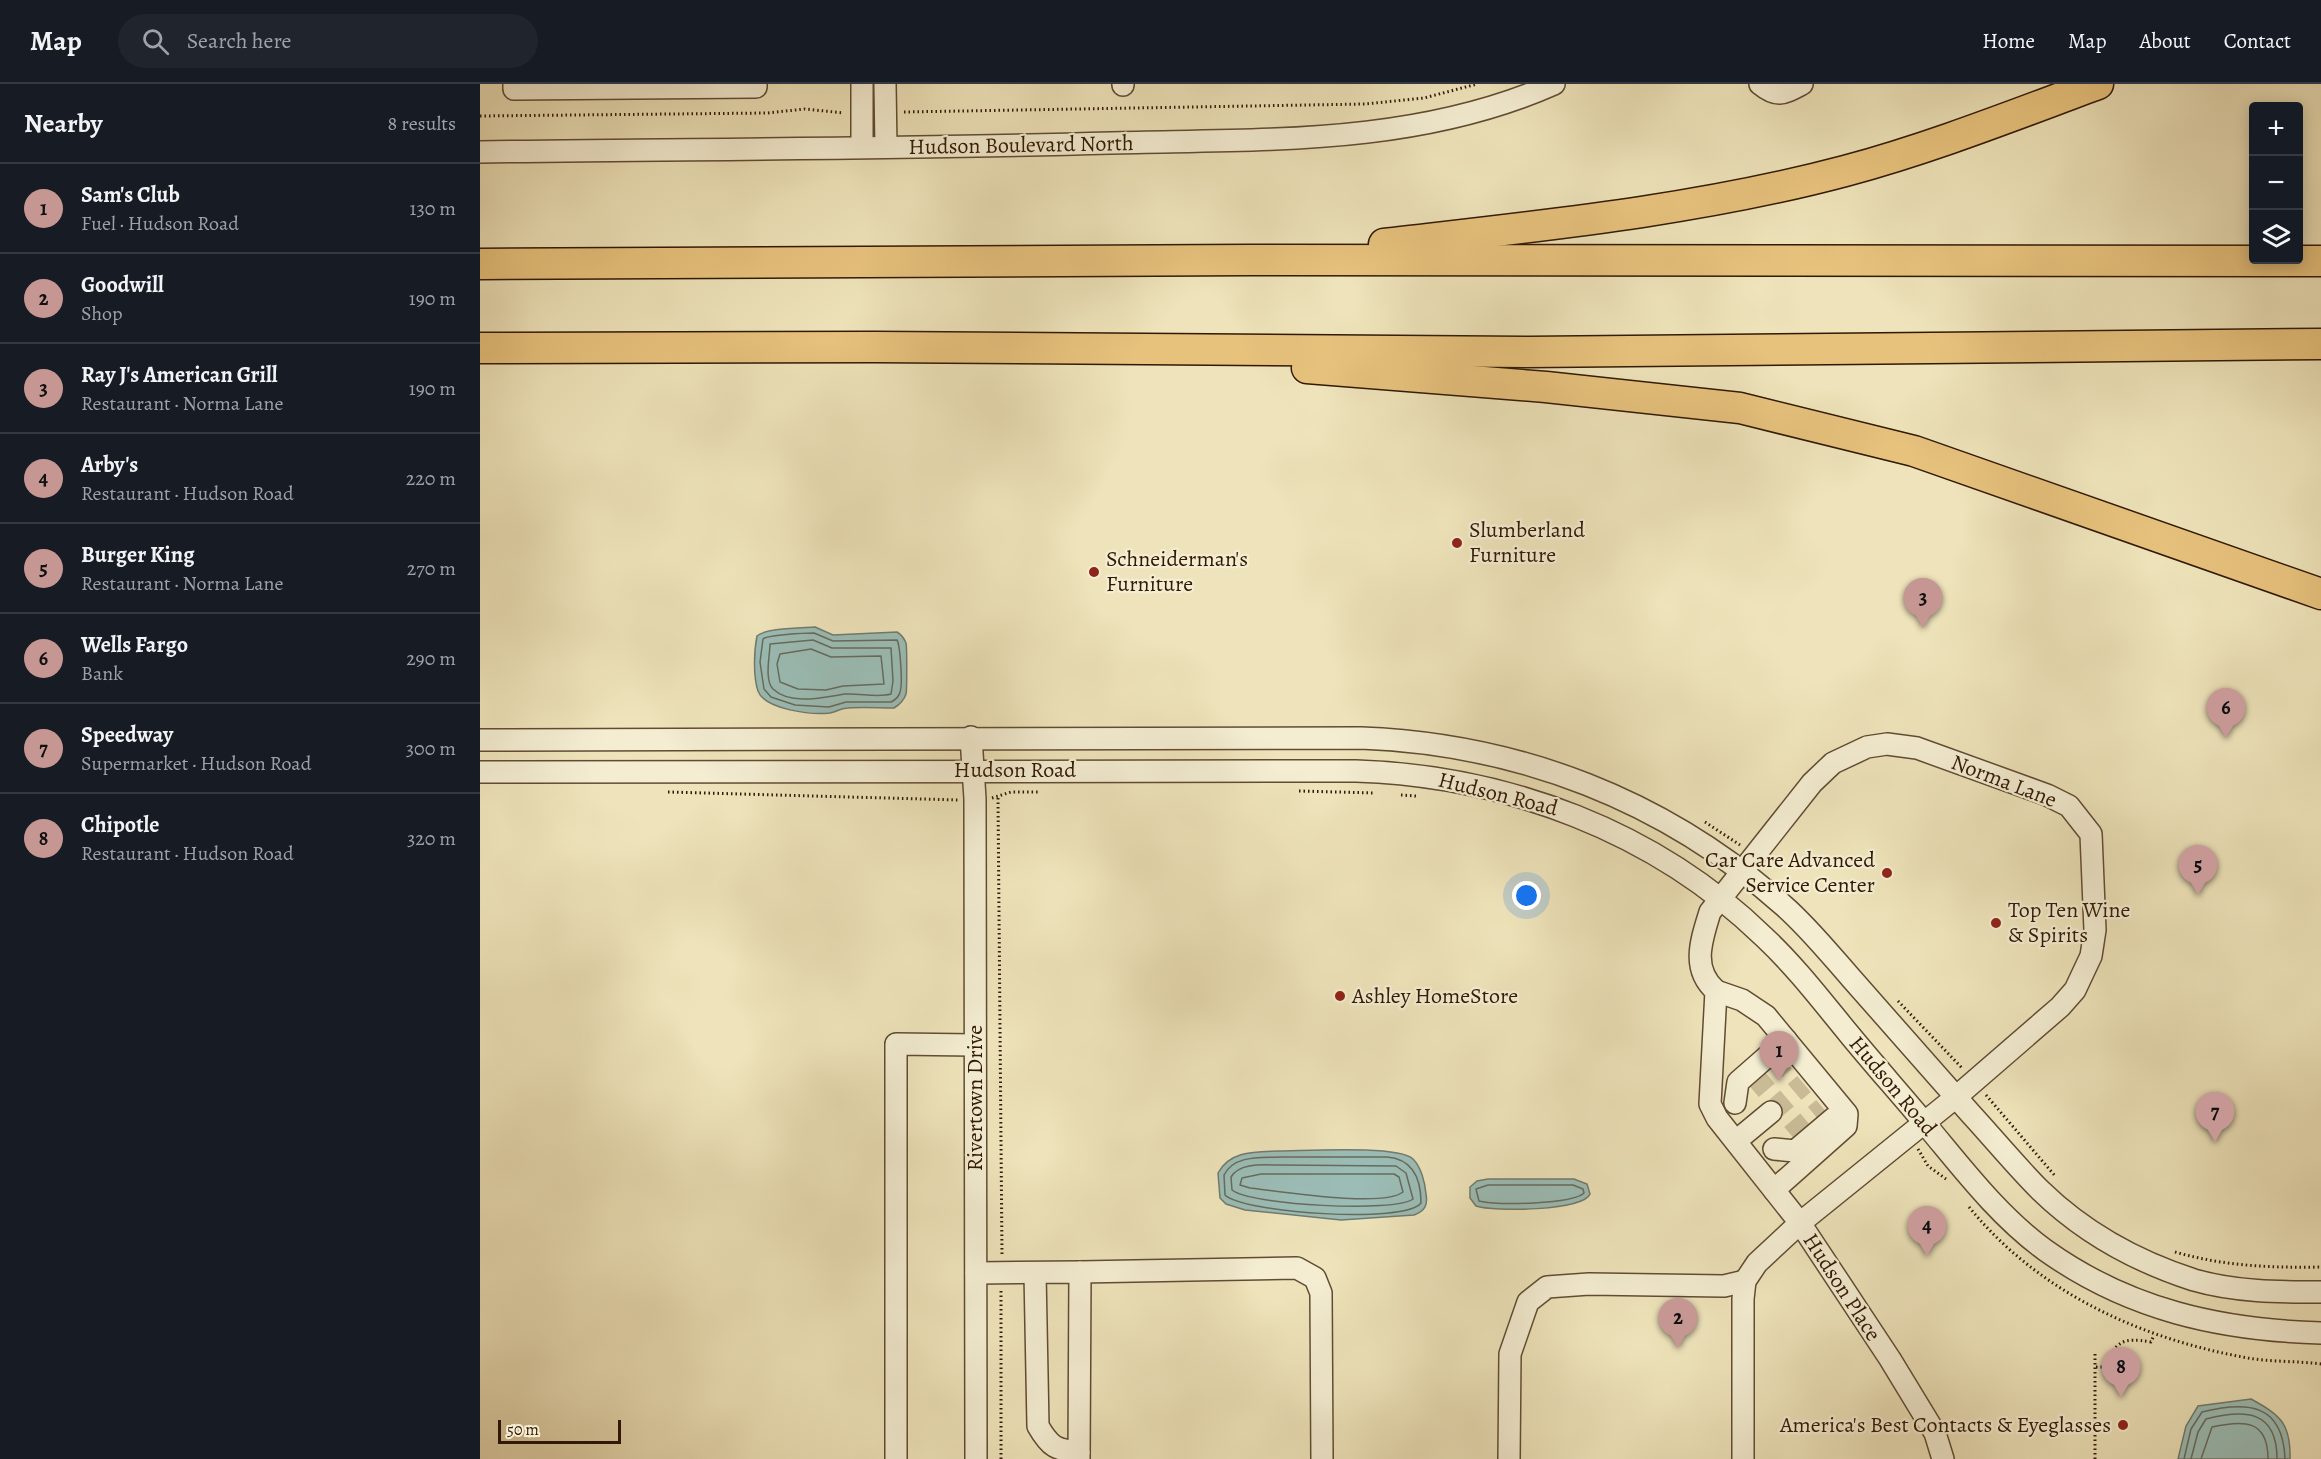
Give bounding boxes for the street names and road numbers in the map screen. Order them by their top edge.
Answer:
street label: Hudson Boulevard North [908,128,1134,162]
street label: Norma Lane [1947,747,2061,815]
street label: Hudson Road [954,755,1076,785]
street label: Hudson Road [1435,765,1561,823]
street label: Rivertown Drive [960,1025,990,1171]
street label: Hudson Road [1842,1030,1944,1143]
street label: Hudson Place [1796,1227,1888,1347]

